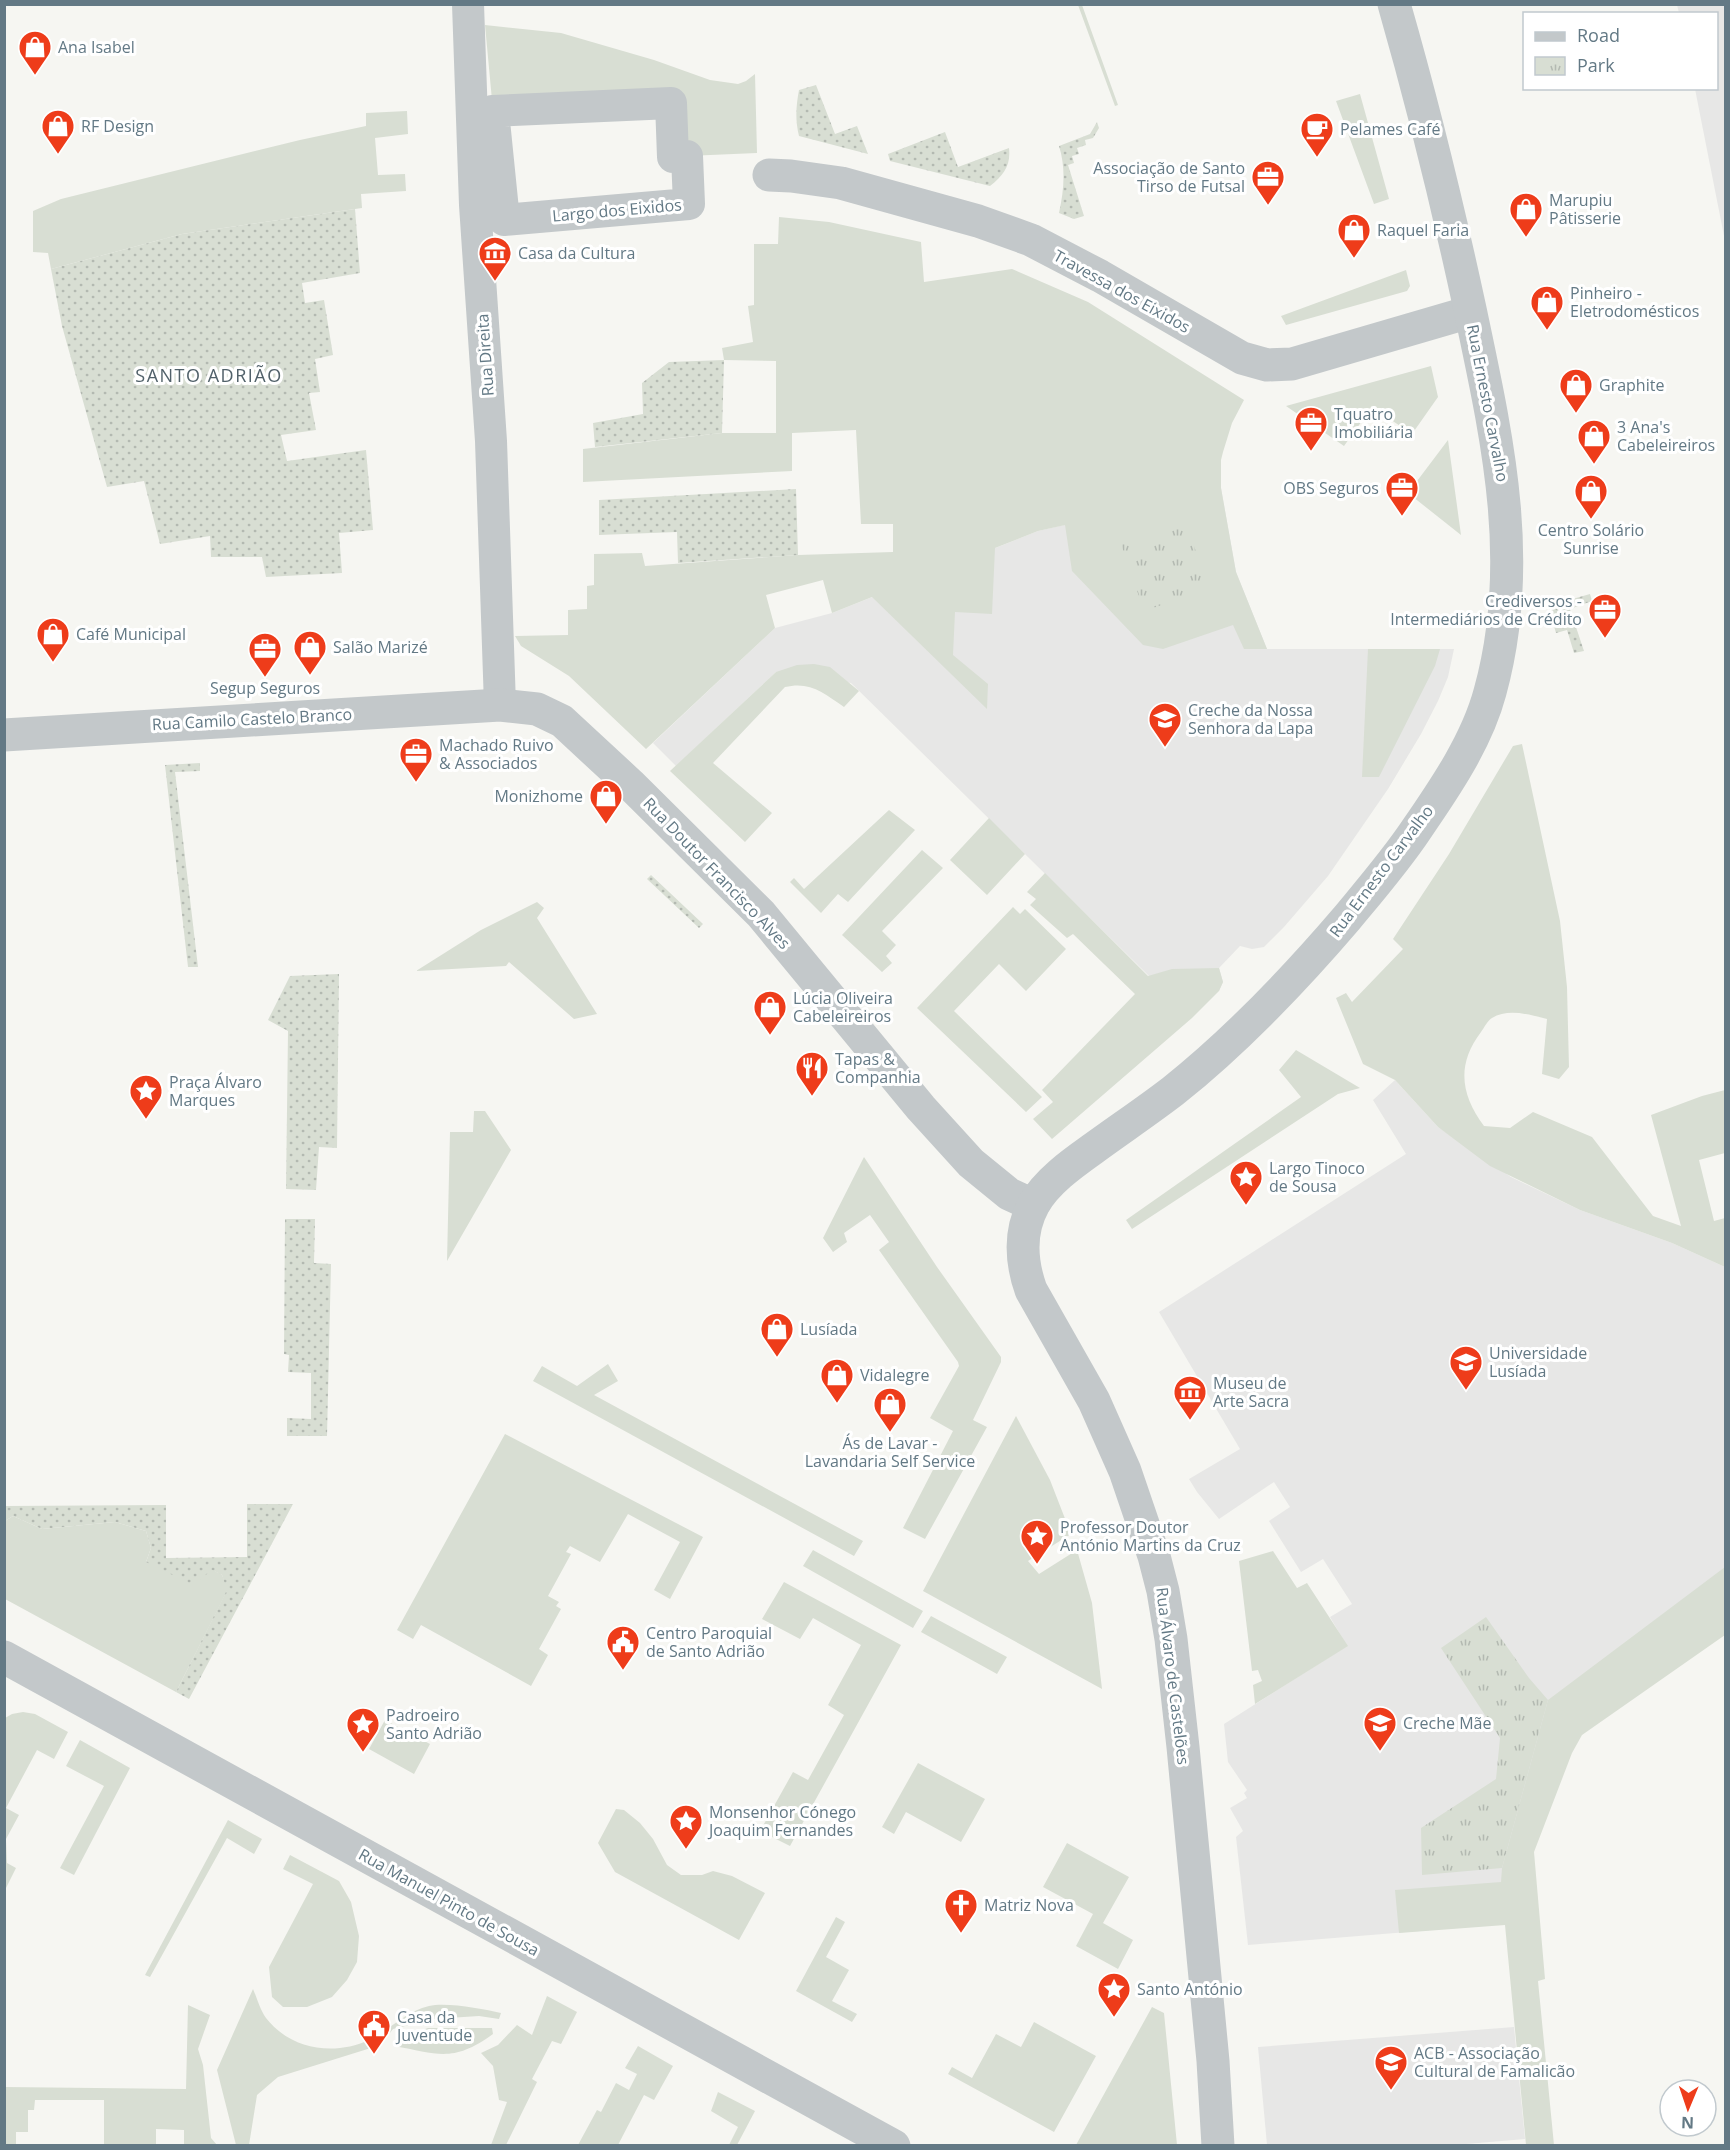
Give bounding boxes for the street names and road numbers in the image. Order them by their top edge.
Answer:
street label: Largo dos Eixidos [551,193,683,227]
street label: Travessa dos Eixidos [1050,244,1194,338]
street label: Rua Direita [471,313,499,397]
street label: Rua Ernesto Carvalho [1462,322,1514,484]
street label: Rua Camilo Castelo Branco [151,703,353,735]
street label: Rua Doutor Francisco Alves [639,792,795,954]
street label: Rua Ernesto Carvalho [1324,801,1438,941]
street label: Rua Álvaro de Castelões [1151,1586,1195,1766]
street label: Rua Manuel Pinto de Sousa [355,1843,543,1961]

